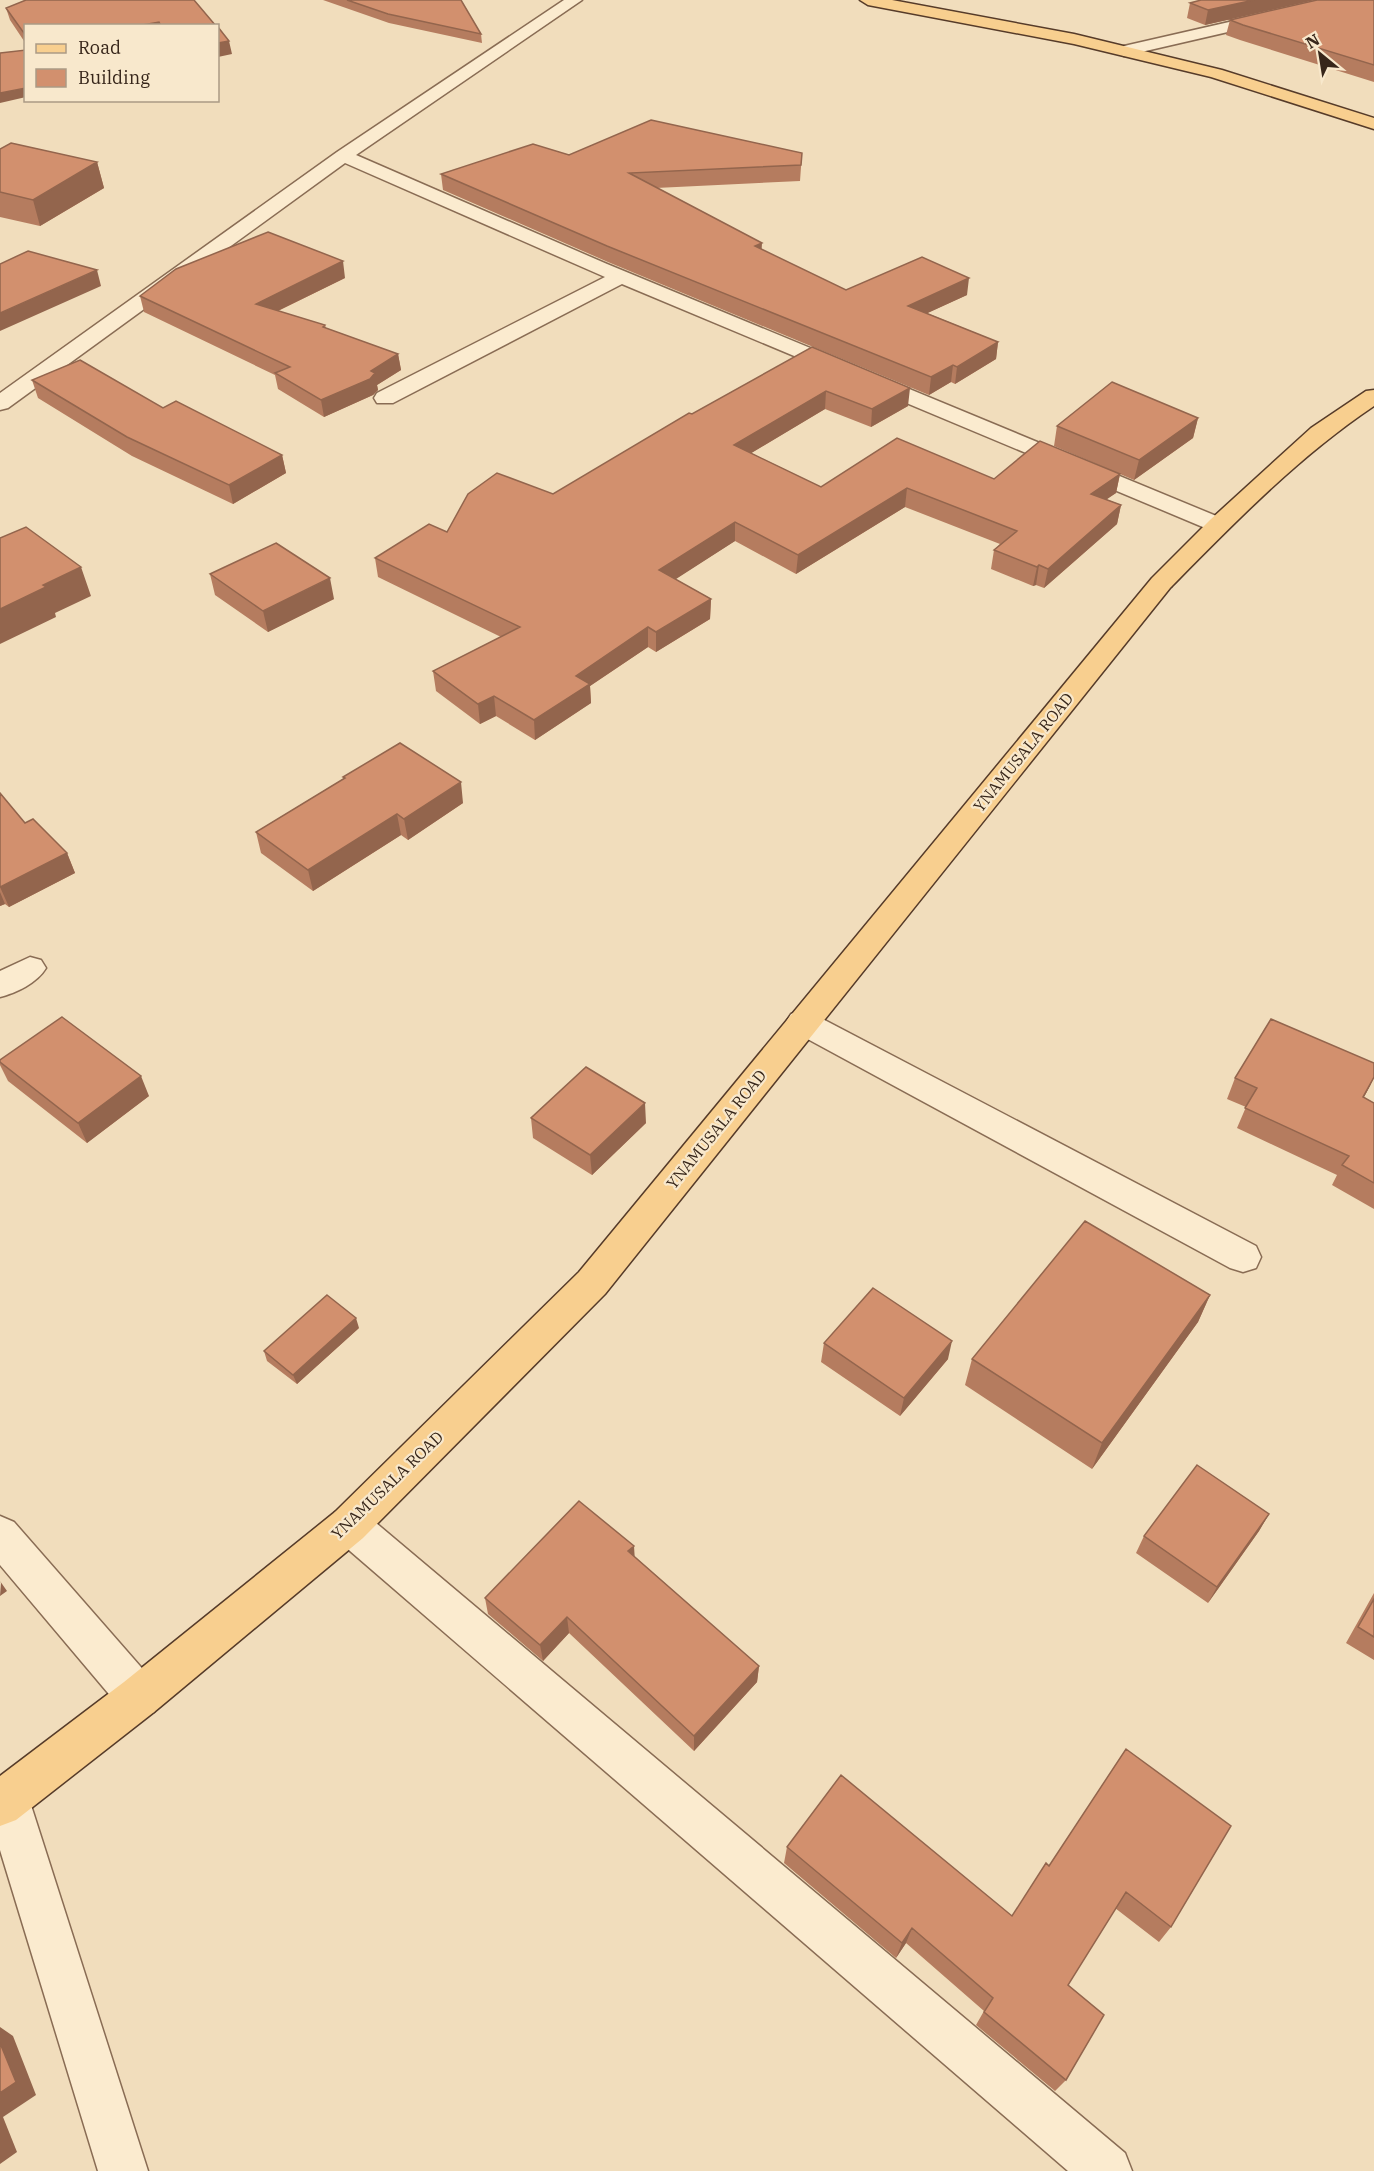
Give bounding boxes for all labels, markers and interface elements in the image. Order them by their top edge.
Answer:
legend [24,24,219,102]
north arrow [1290,24,1350,84]
text: N [1302,29,1323,53]
text: Road [78,36,121,59]
text: Building [78,66,150,89]
street label: YNAMUSALA ROAD [969,688,1077,816]
street label: YNAMUSALA ROAD [662,1065,770,1193]
street label: YNAMUSALA ROAD [327,1427,447,1543]

